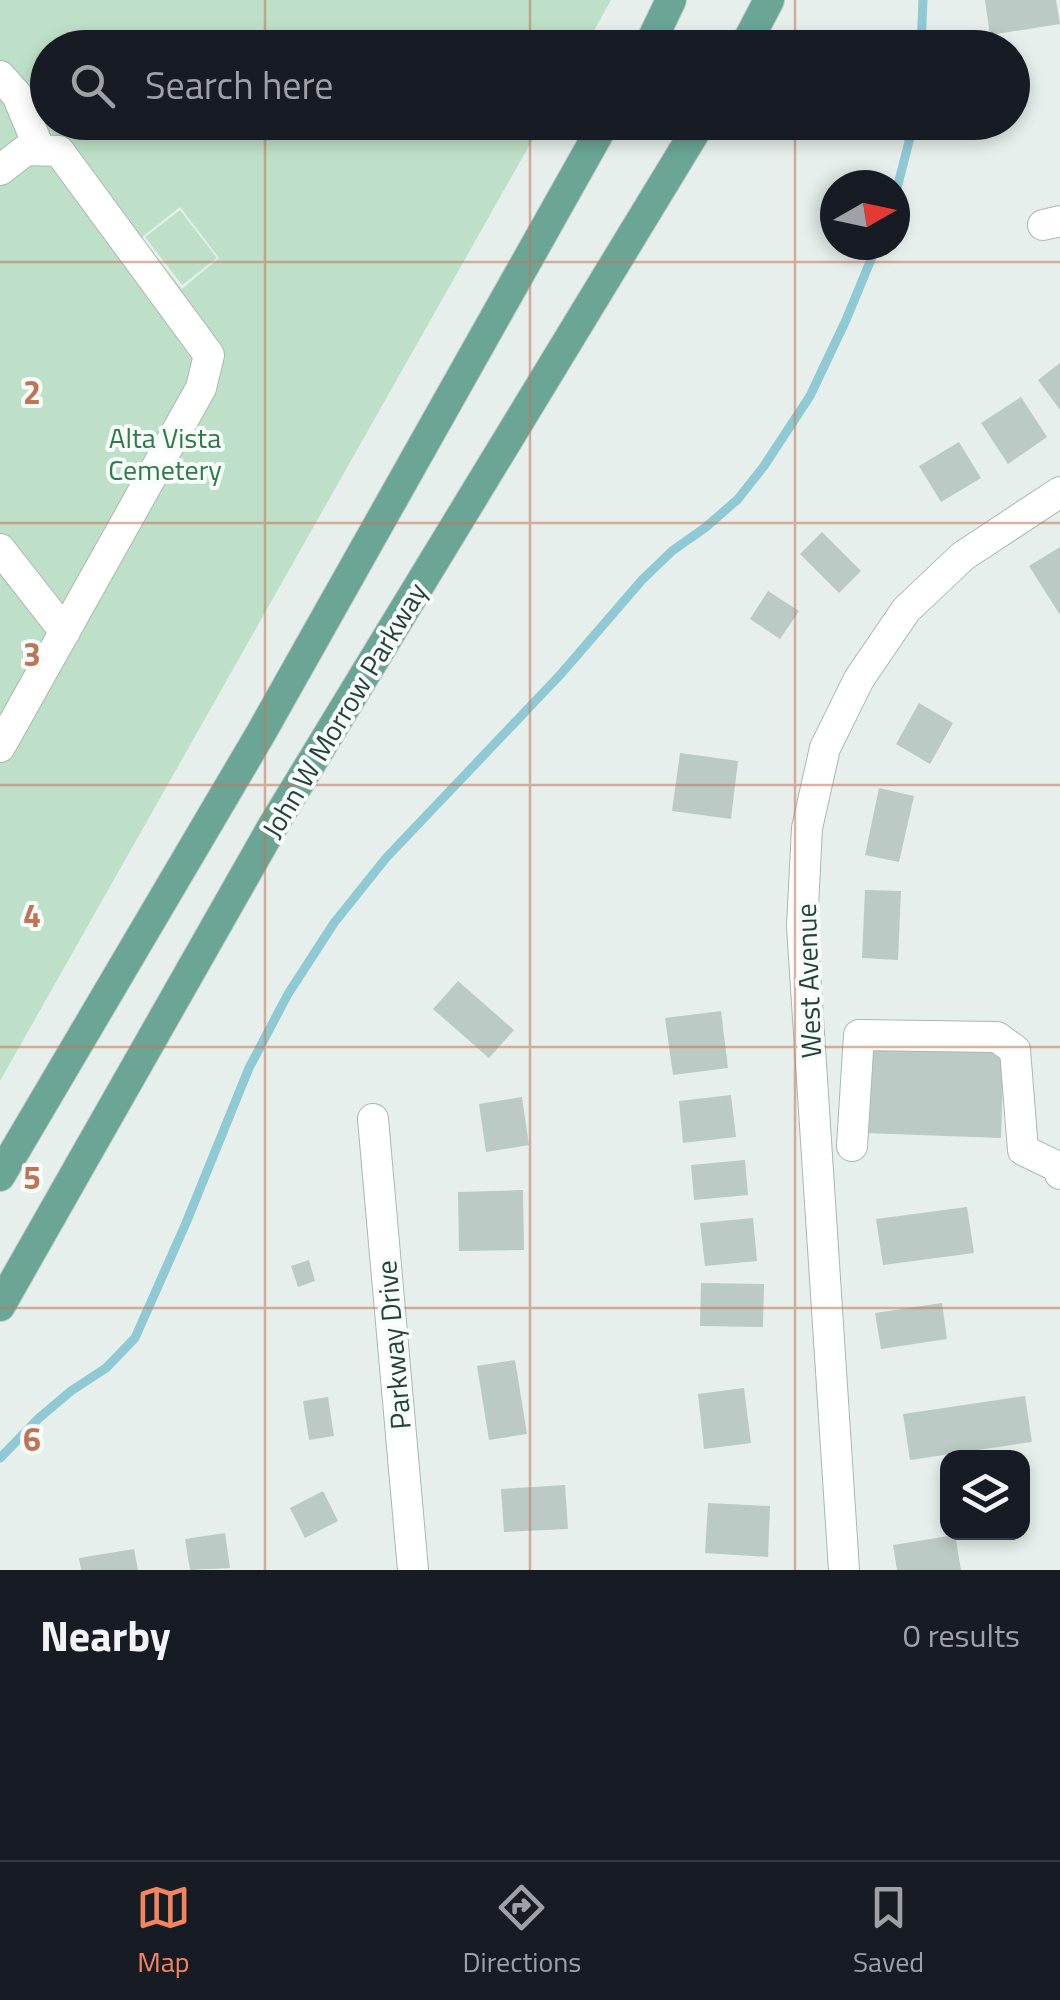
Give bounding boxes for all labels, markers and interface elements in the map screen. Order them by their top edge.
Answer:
search box [30,30,1030,140]
text: Search here [145,56,333,114]
icon: search [65,58,120,113]
north arrow [820,170,910,260]
text: 2 [23,368,41,416]
park label: Alta Vista Cemetery [108,416,222,491]
street label: John W Morrow Parkway [250,574,438,846]
text: 3 [23,630,41,678]
text: 4 [23,891,41,939]
street label: West Avenue [784,903,832,1059]
text: 5 [23,1153,41,1201]
street label: Parkway Drive [364,1259,422,1431]
text: 6 [23,1415,41,1463]
map controls [940,1450,1030,1540]
button: layers [940,1450,1030,1540]
text: Nearby [40,1603,171,1667]
text: 0 results [903,1611,1020,1659]
tab: Map [136,1880,191,1983]
tab: Directions [463,1880,581,1983]
tab: Saved [853,1880,924,1983]

